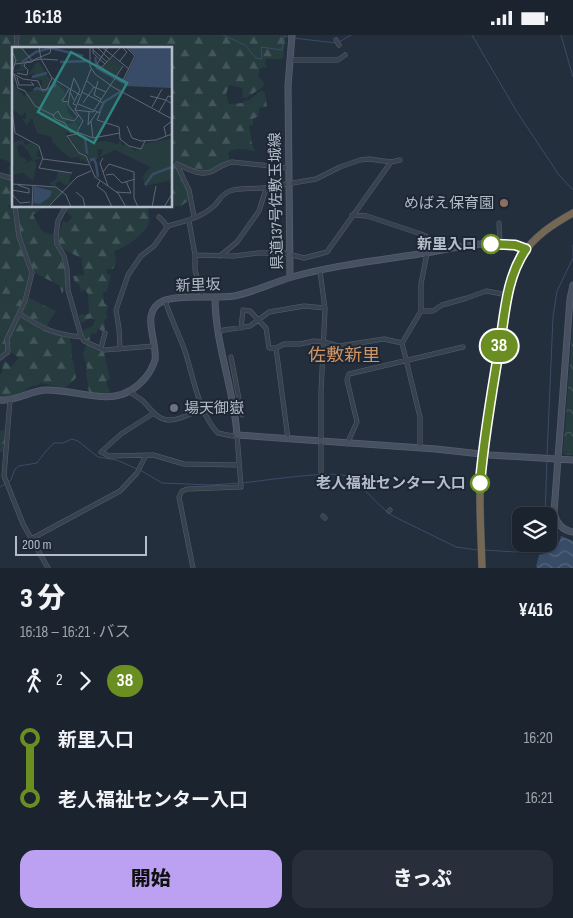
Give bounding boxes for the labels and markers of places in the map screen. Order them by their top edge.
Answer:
place label: めばえ保育園 [404,194,494,213]
marker: めばえ保育園 [498,197,510,209]
marker: 新里入口 [481,234,501,254]
place label: 新里入口 [417,235,477,254]
place label: 場天御嶽 [184,399,244,418]
marker: 場天御嶽 [168,402,180,414]
marker: 老人福祉センター入口 [470,473,490,493]
place label: 老人福祉センター入口 [316,474,466,493]

